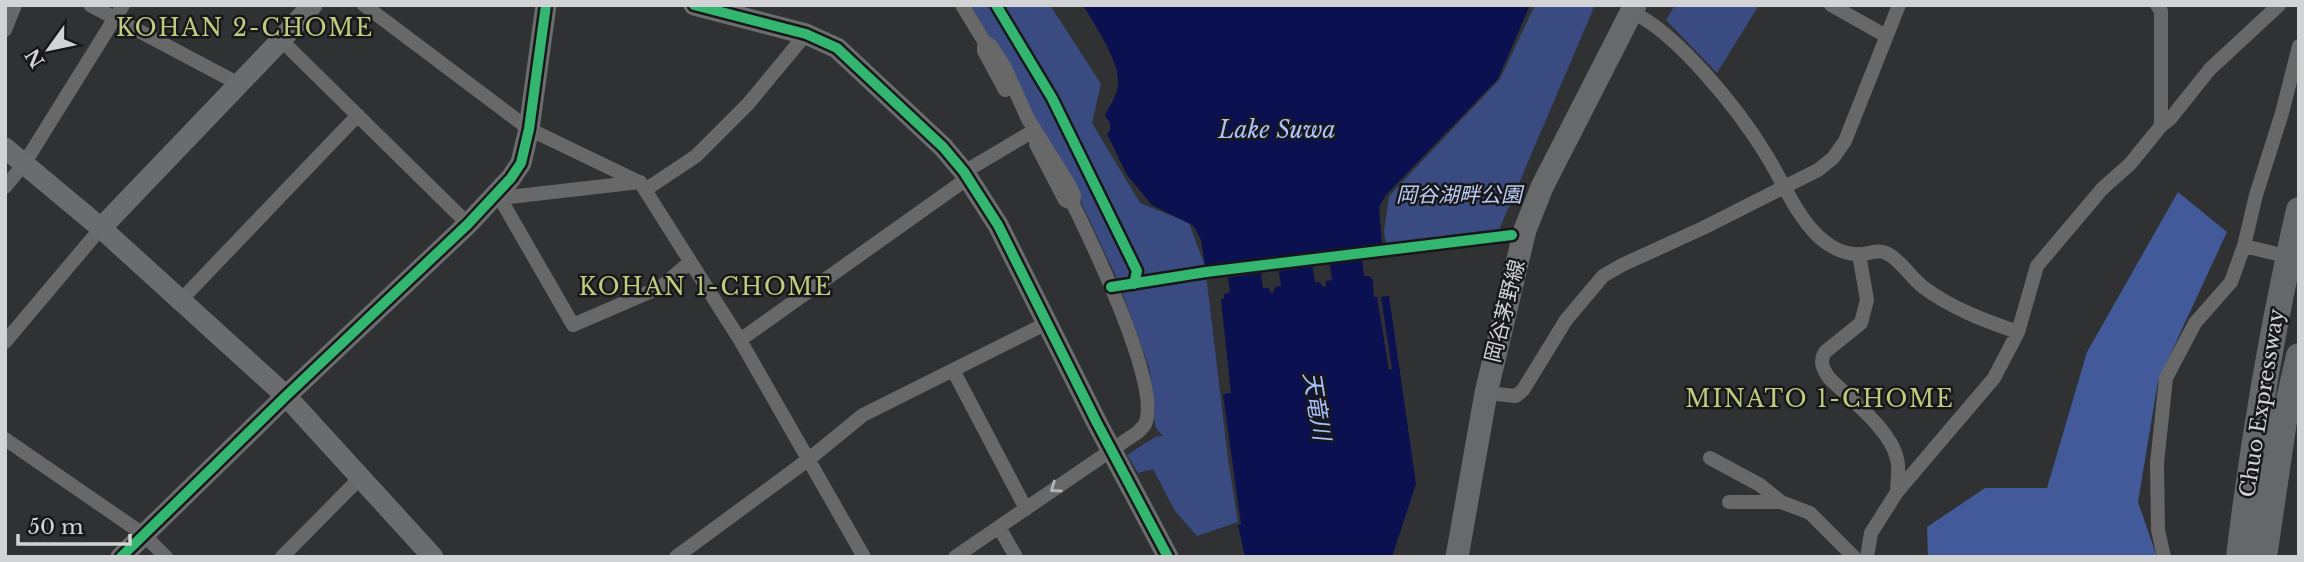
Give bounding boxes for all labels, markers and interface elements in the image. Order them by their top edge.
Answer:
north arrow [14,14,84,84]
district label: KOHAN 2-CHOME [116,14,374,42]
text: N [21,44,50,72]
water label: Lake Suwa [1217,116,1336,144]
park label: 岡谷湖畔公園 [1396,182,1525,208]
street label: 岡谷茅野線 [1480,257,1530,365]
district label: KOHAN 1-CHOME [579,273,833,301]
street label: Chuo Expressway [2234,306,2290,499]
water label: 天竜川 [1298,370,1337,445]
district label: MINATO 1-CHOME [1685,385,1955,413]
one-way arrow [1050,480,1063,492]
scale bar [18,503,130,546]
text: 50 m [28,514,84,540]

